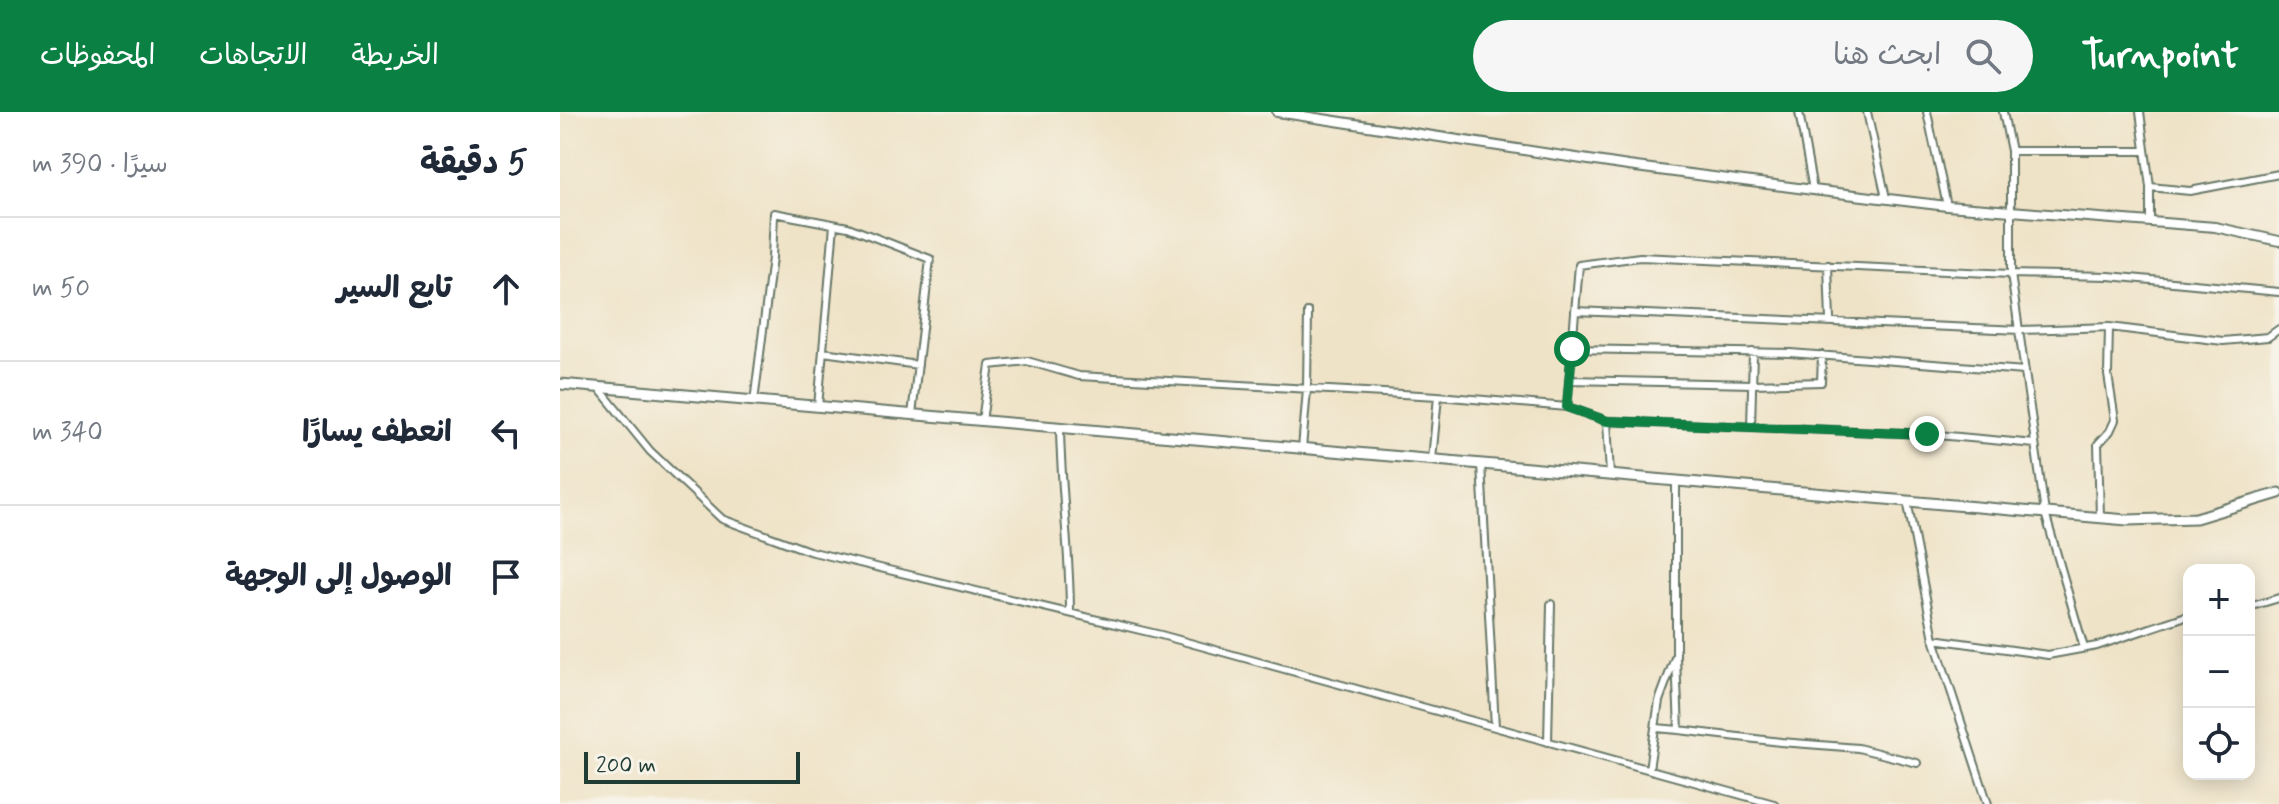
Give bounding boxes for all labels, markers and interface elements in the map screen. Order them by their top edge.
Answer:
search box [1473,20,2033,92]
text: Turnpoint [2081,32,2239,81]
icon: search [1961,34,2005,78]
text: ابحث هنا [1833,36,1941,75]
text: المحفوظات [40,38,155,75]
text: الاتجاهات [199,38,307,75]
text: الخريطة [351,38,439,75]
text: 5 دقيقة [420,141,528,186]
text: سيرًا · 390 m [32,148,168,182]
icon: ahead [484,267,528,311]
text: تابع السير [337,269,452,308]
text: 50 m [32,272,90,306]
route start [1554,331,1590,367]
icon: left [484,411,528,455]
text: انعطف يسارًا [302,413,452,452]
text: 340 m [32,416,103,450]
route end [1909,416,1945,452]
icon: arrive [484,555,528,599]
text: الوصول إلى الوجهة [225,557,452,596]
map controls [2183,564,2255,780]
button: + [2183,564,2255,636]
button: − [2183,636,2255,708]
button: locate [2183,708,2255,780]
scale bar [584,748,800,784]
text: 200 m [596,752,656,780]

